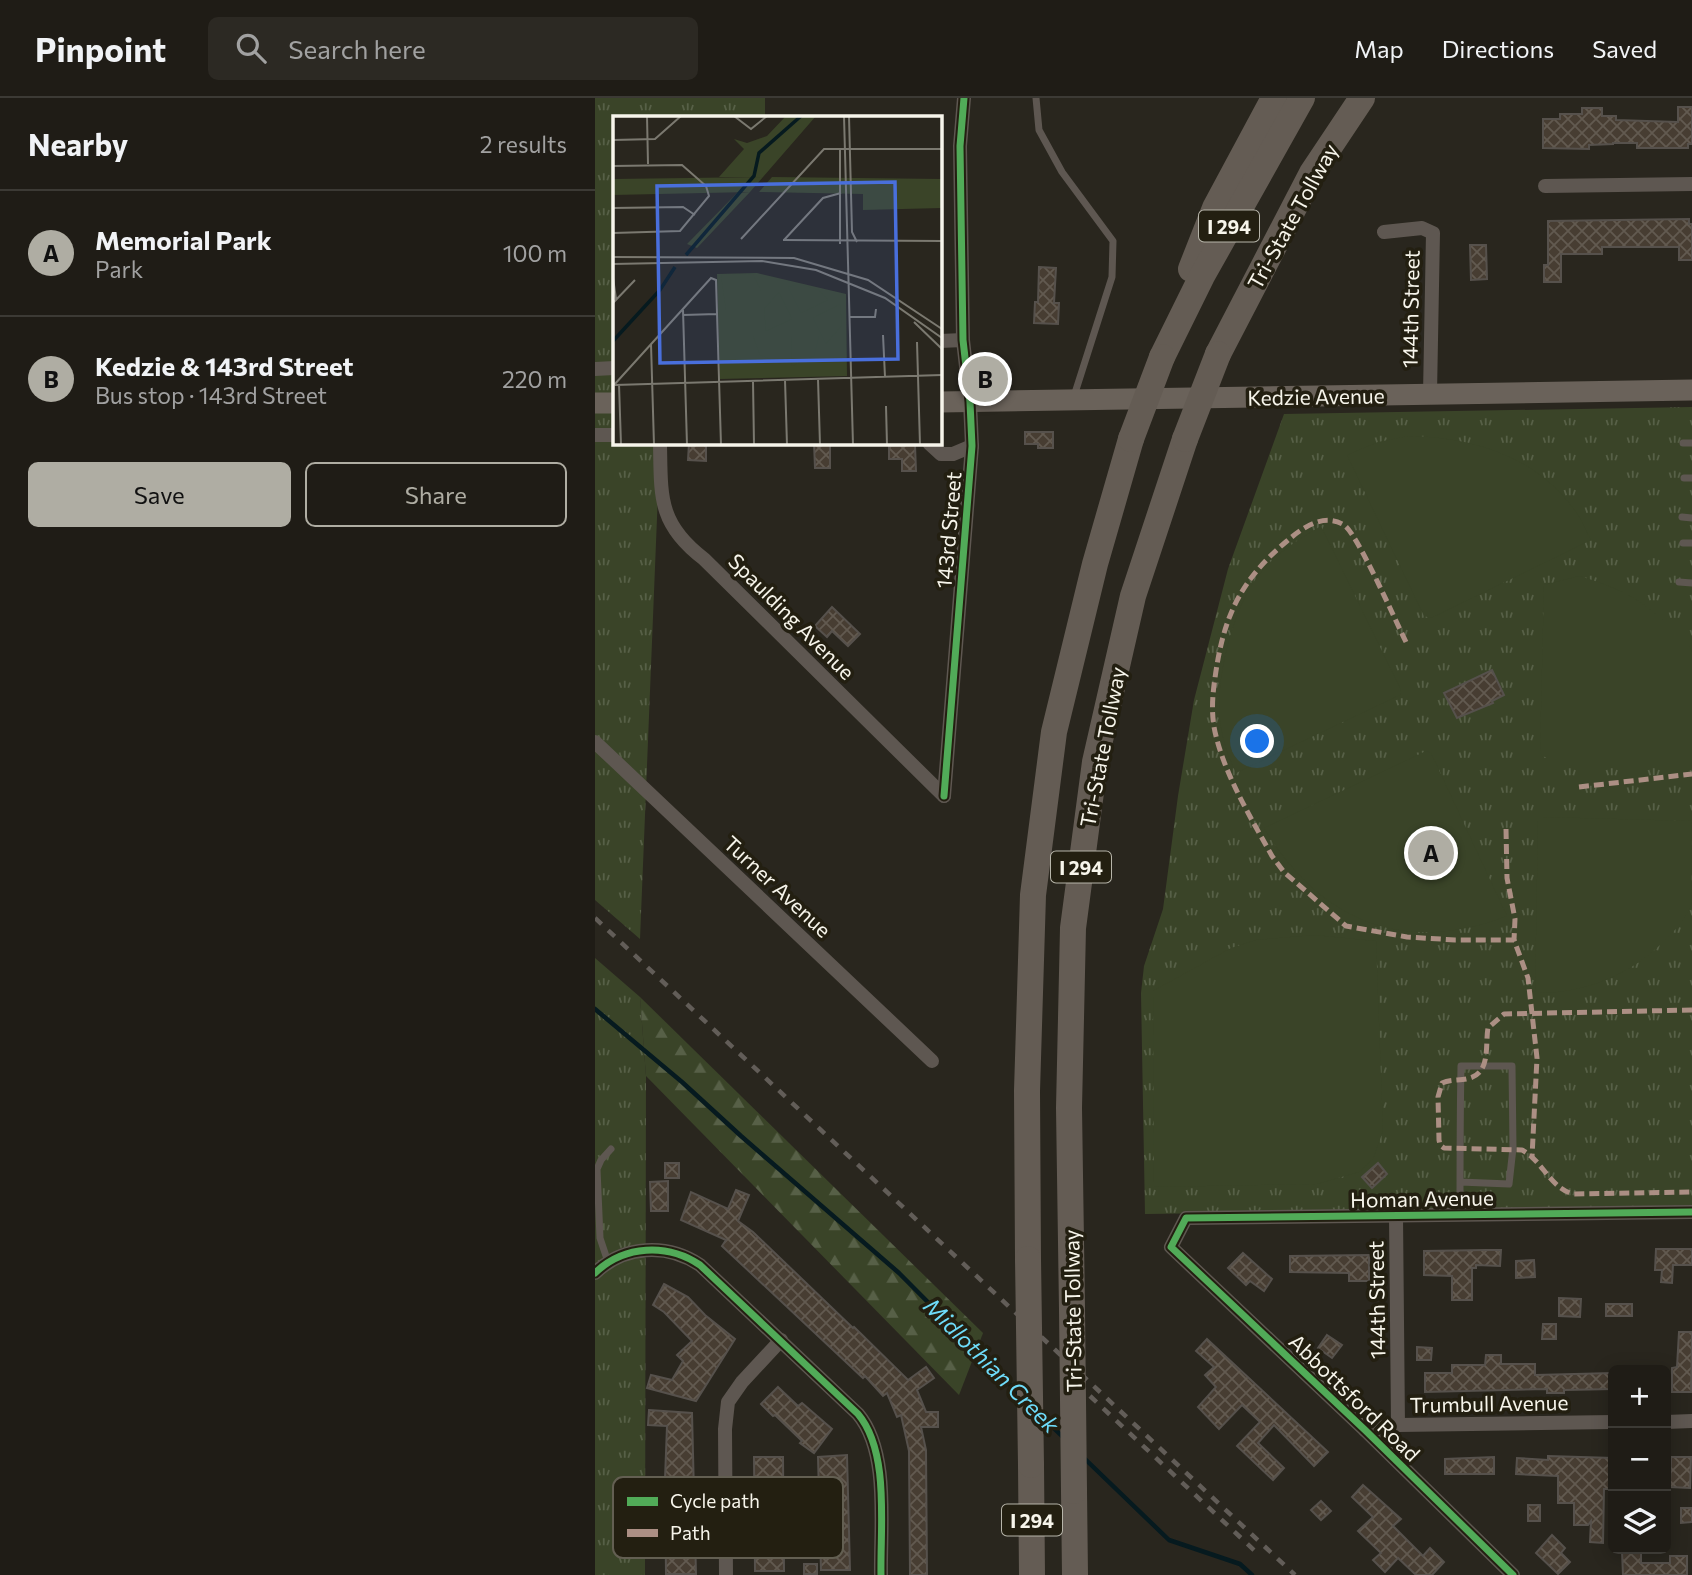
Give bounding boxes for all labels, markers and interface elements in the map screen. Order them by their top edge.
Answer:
search box [208,17,698,80]
text: Pinpoint [35,28,166,69]
icon: search [232,29,270,67]
text: Search here [288,33,426,64]
text: Map [1354,34,1404,63]
text: Directions [1442,34,1554,63]
text: Saved [1592,34,1657,63]
inset map [613,116,941,444]
text: Nearby [28,125,128,162]
text: 2 results [480,130,567,158]
street label: Tri-State Tollway [1242,139,1342,293]
road number: I 294 [1199,210,1259,242]
text: Memorial Park [95,224,272,255]
text: A [43,239,59,267]
text: 100 m [503,239,567,267]
street label: 144th Street [1396,250,1424,368]
text: Park [95,255,143,283]
text: Kedzie & 143rd Street [95,350,353,381]
pin: B [962,353,1008,405]
text: B [43,365,59,393]
text: 220 m [502,365,567,393]
text: Bus stop · 143rd Street [95,381,327,409]
street label: Kedzie Avenue [1247,382,1385,410]
button: Save [28,462,291,527]
button: Share [305,462,567,527]
street label: 143rd Street [930,471,966,589]
street label: Spaulding Avenue [724,548,860,684]
street label: Tri-State Tollway [1074,665,1130,829]
your location [1240,724,1274,758]
pin: A [1408,827,1454,879]
street label: Turner Avenue [719,830,837,942]
road number: I 294 [1051,852,1111,882]
street label: Homan Avenue [1350,1184,1494,1212]
street label: Tri-State Tollway [1058,1229,1086,1393]
street label: 144th Street [1362,1241,1390,1359]
water label: Midlothian Creek [919,1292,1066,1439]
street label: Abbottsford Road [1284,1328,1426,1466]
map controls [1608,1365,1671,1554]
button: + [1608,1365,1671,1428]
street label: Trumbull Avenue [1409,1389,1569,1417]
button: − [1608,1428,1671,1491]
legend [613,1477,843,1558]
text: Cycle path [670,1489,760,1512]
button: layers [1608,1491,1671,1554]
road number: I 294 [1002,1504,1062,1536]
text: Path [670,1521,711,1544]

